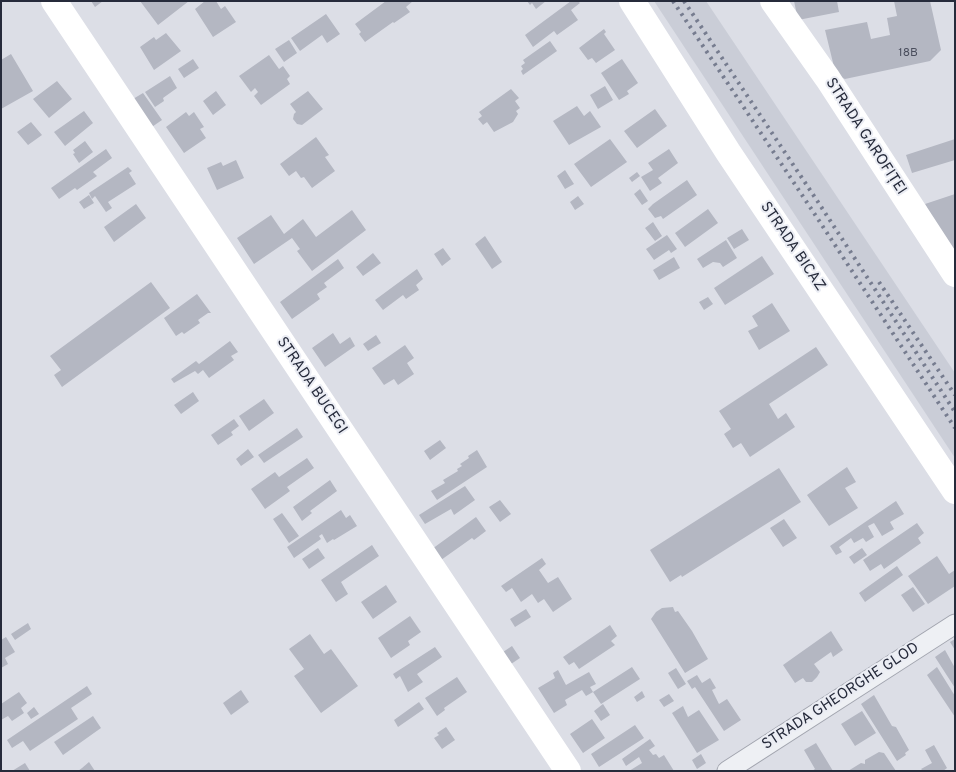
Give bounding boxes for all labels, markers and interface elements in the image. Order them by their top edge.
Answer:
house number: 18B [898,47,918,61]
street label: STRADA GAROFIȚEI [821,75,909,199]
street label: STRADA BICAZ [756,199,828,295]
street label: STRADA BUCEGI [272,334,350,438]
street label: STRADA GHEORGHE GLOD [759,639,923,755]

